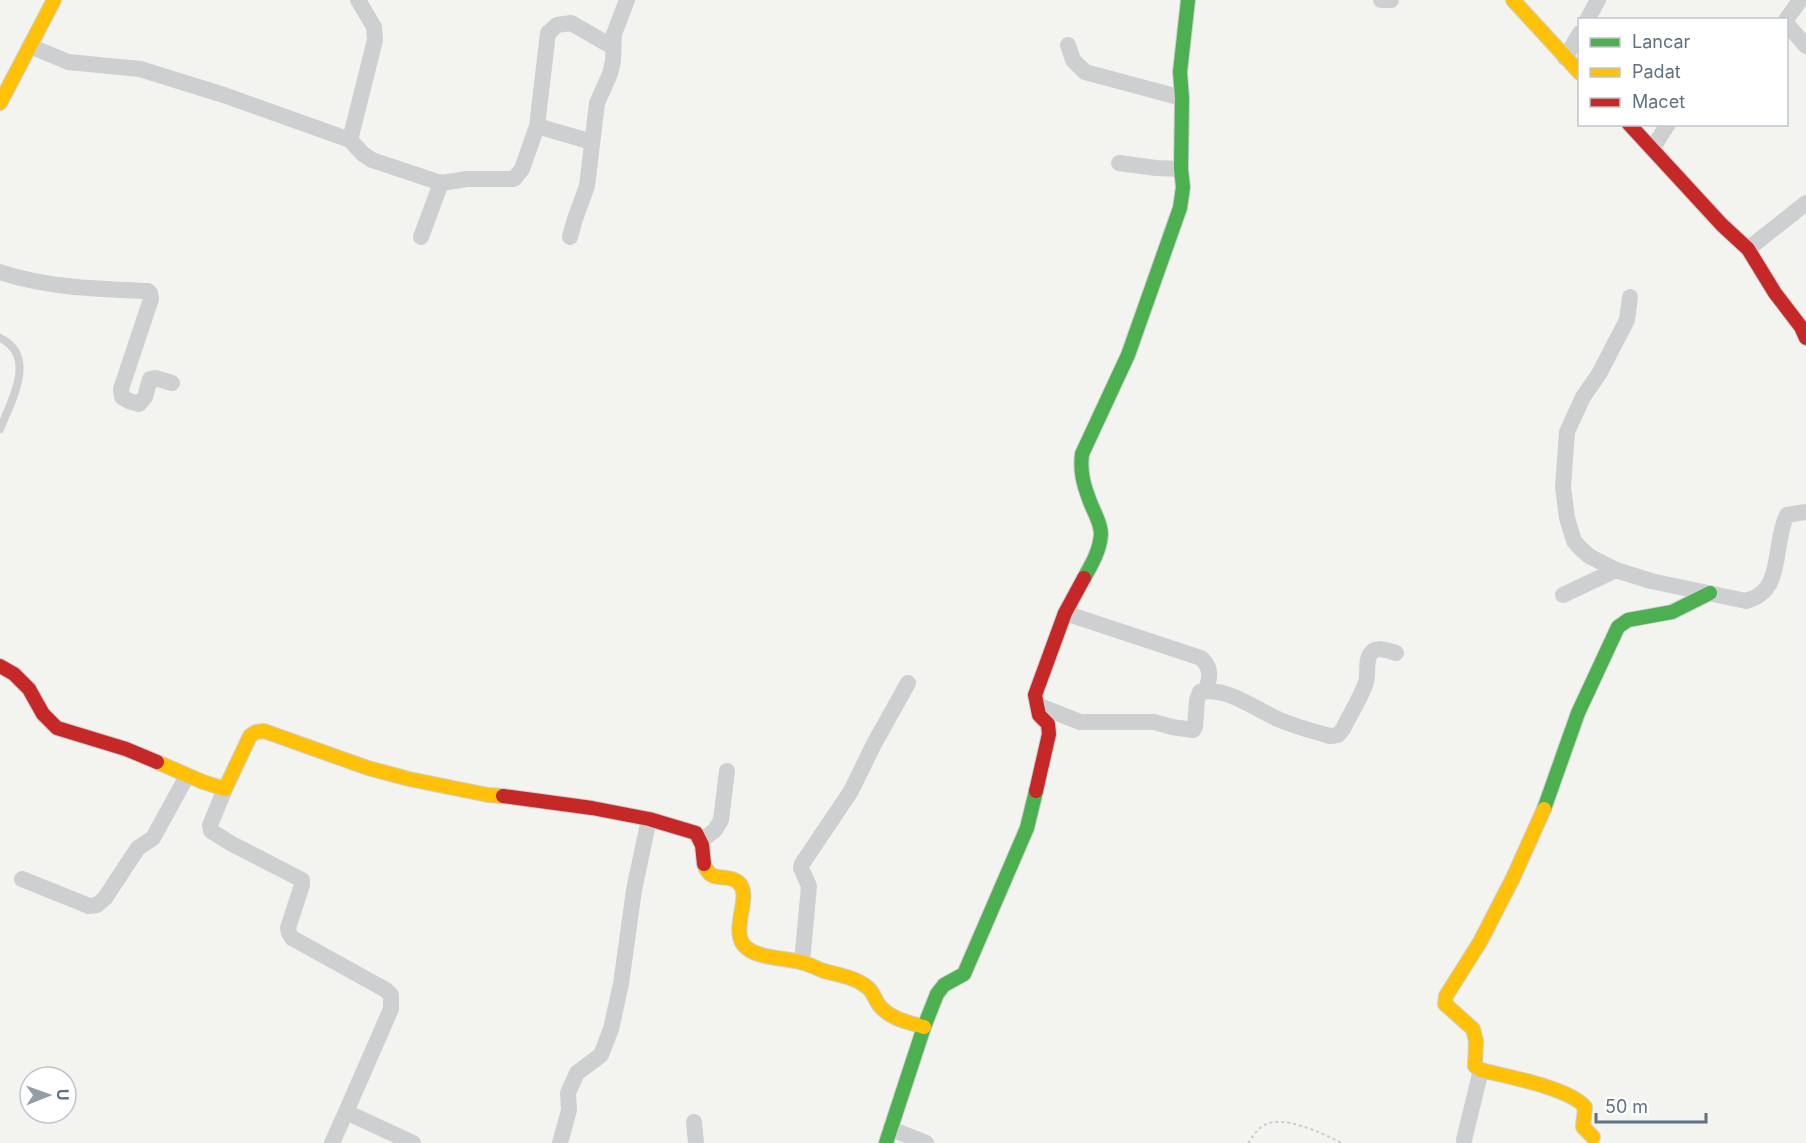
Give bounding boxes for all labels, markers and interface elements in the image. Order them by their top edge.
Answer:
legend [1578,18,1788,126]
text: Lancar [1632,31,1690,52]
text: Padat [1632,61,1681,82]
text: Macet [1632,91,1685,112]
north arrow [18,1065,78,1125]
scale bar [1596,1086,1706,1124]
text: U [53,1089,73,1101]
text: 50 m [1605,1096,1648,1117]

